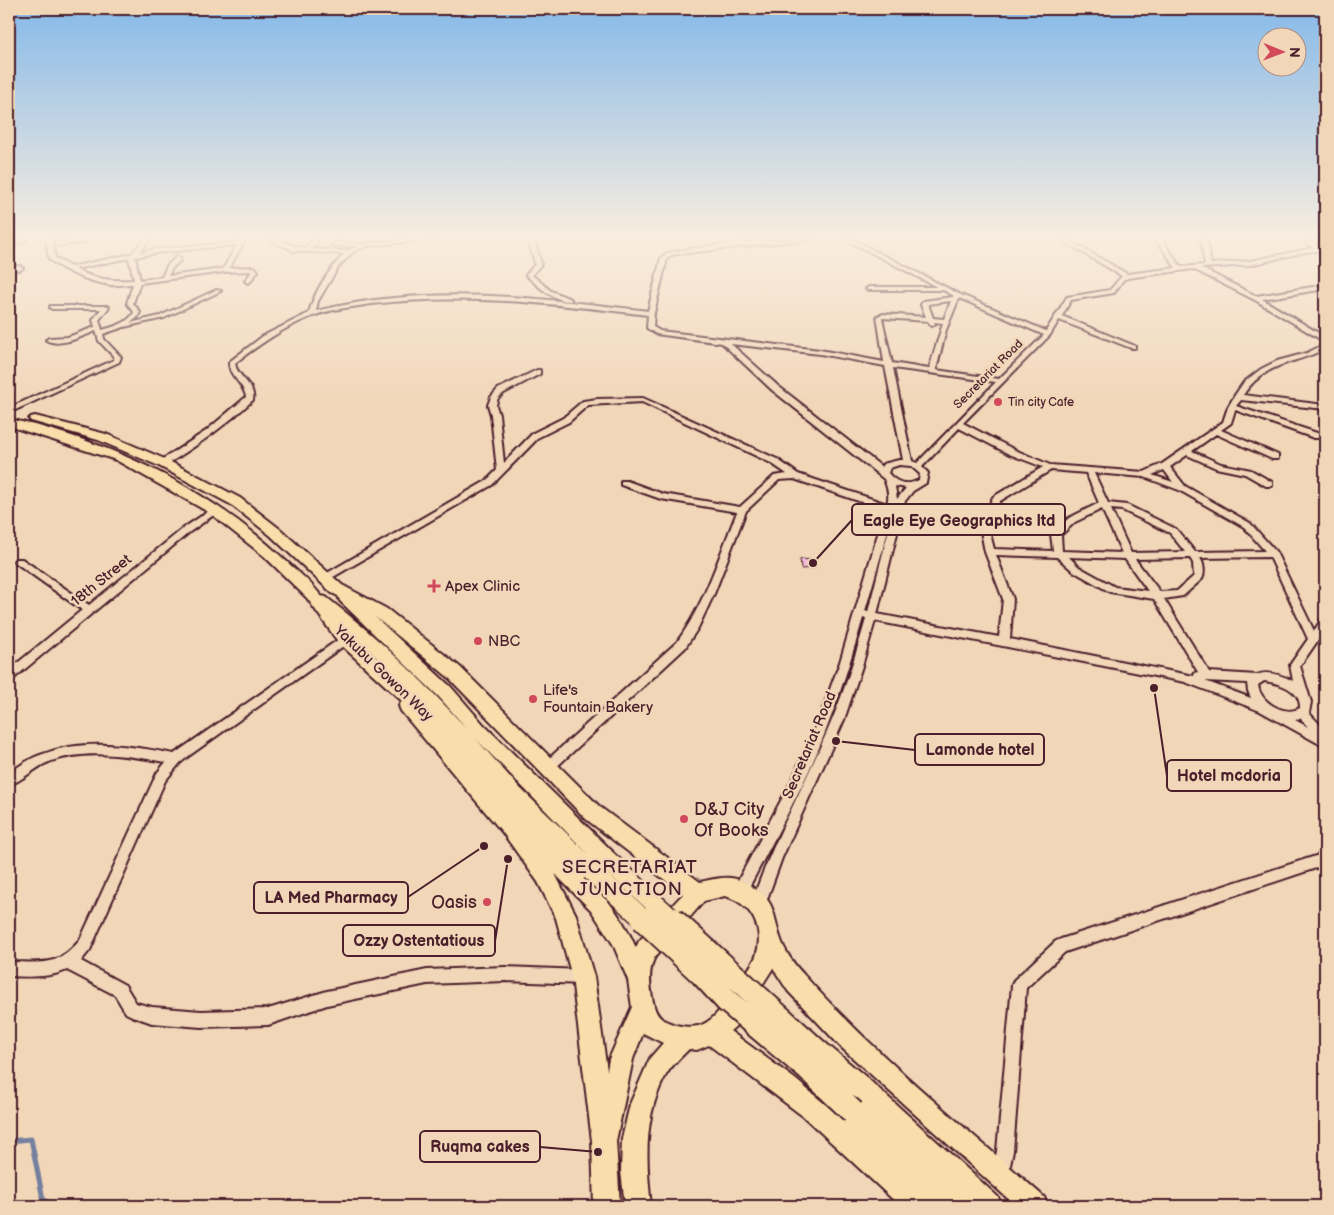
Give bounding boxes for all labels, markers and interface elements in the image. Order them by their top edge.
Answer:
north arrow [1256,28,1306,78]
text: N [1286,47,1303,58]
street label: Secretariat Road [951,336,1026,412]
place label: Tin city Cafe [1008,395,1074,410]
marker: Tin city Cafe [992,396,1004,408]
callout: Eagle Eye Geographics ltd [852,504,1065,535]
text: Eagle Eye Geographics ltd [863,512,1055,531]
street label: 18th Street [67,550,136,611]
place label: Apex Clinic [445,577,520,596]
marker: Apex Clinic [427,579,441,593]
street label: Yakubu Gowon Way [329,621,437,726]
place label: NBC [488,632,521,651]
marker: NBC [472,635,484,647]
place label: Life's Fountain Bakery [543,681,653,717]
street label: Secretariat Road [778,689,841,802]
marker: Life's Fountain Bakery [527,693,539,705]
callout: Lamonde hotel [915,734,1044,765]
text: Lamonde hotel [926,741,1034,760]
callout: Hotel mcdoria [1167,760,1291,791]
text: Hotel mcdoria [1177,767,1281,786]
place label: D&J City Of Books [694,799,769,841]
marker: D&J City Of Books [678,813,690,825]
district label: SECRETARIAT JUNCTION [562,856,698,901]
callout: LA Med Pharmacy [254,882,408,913]
text: LA Med Pharmacy [264,889,398,908]
place label: Oasis [431,892,477,913]
marker: Oasis [481,896,493,908]
callout: Ozzy Ostentatious [343,925,495,956]
text: Ozzy Ostentatious [354,932,485,951]
callout: Ruqma cakes [420,1131,540,1162]
text: Ruqma cakes [430,1138,530,1157]

